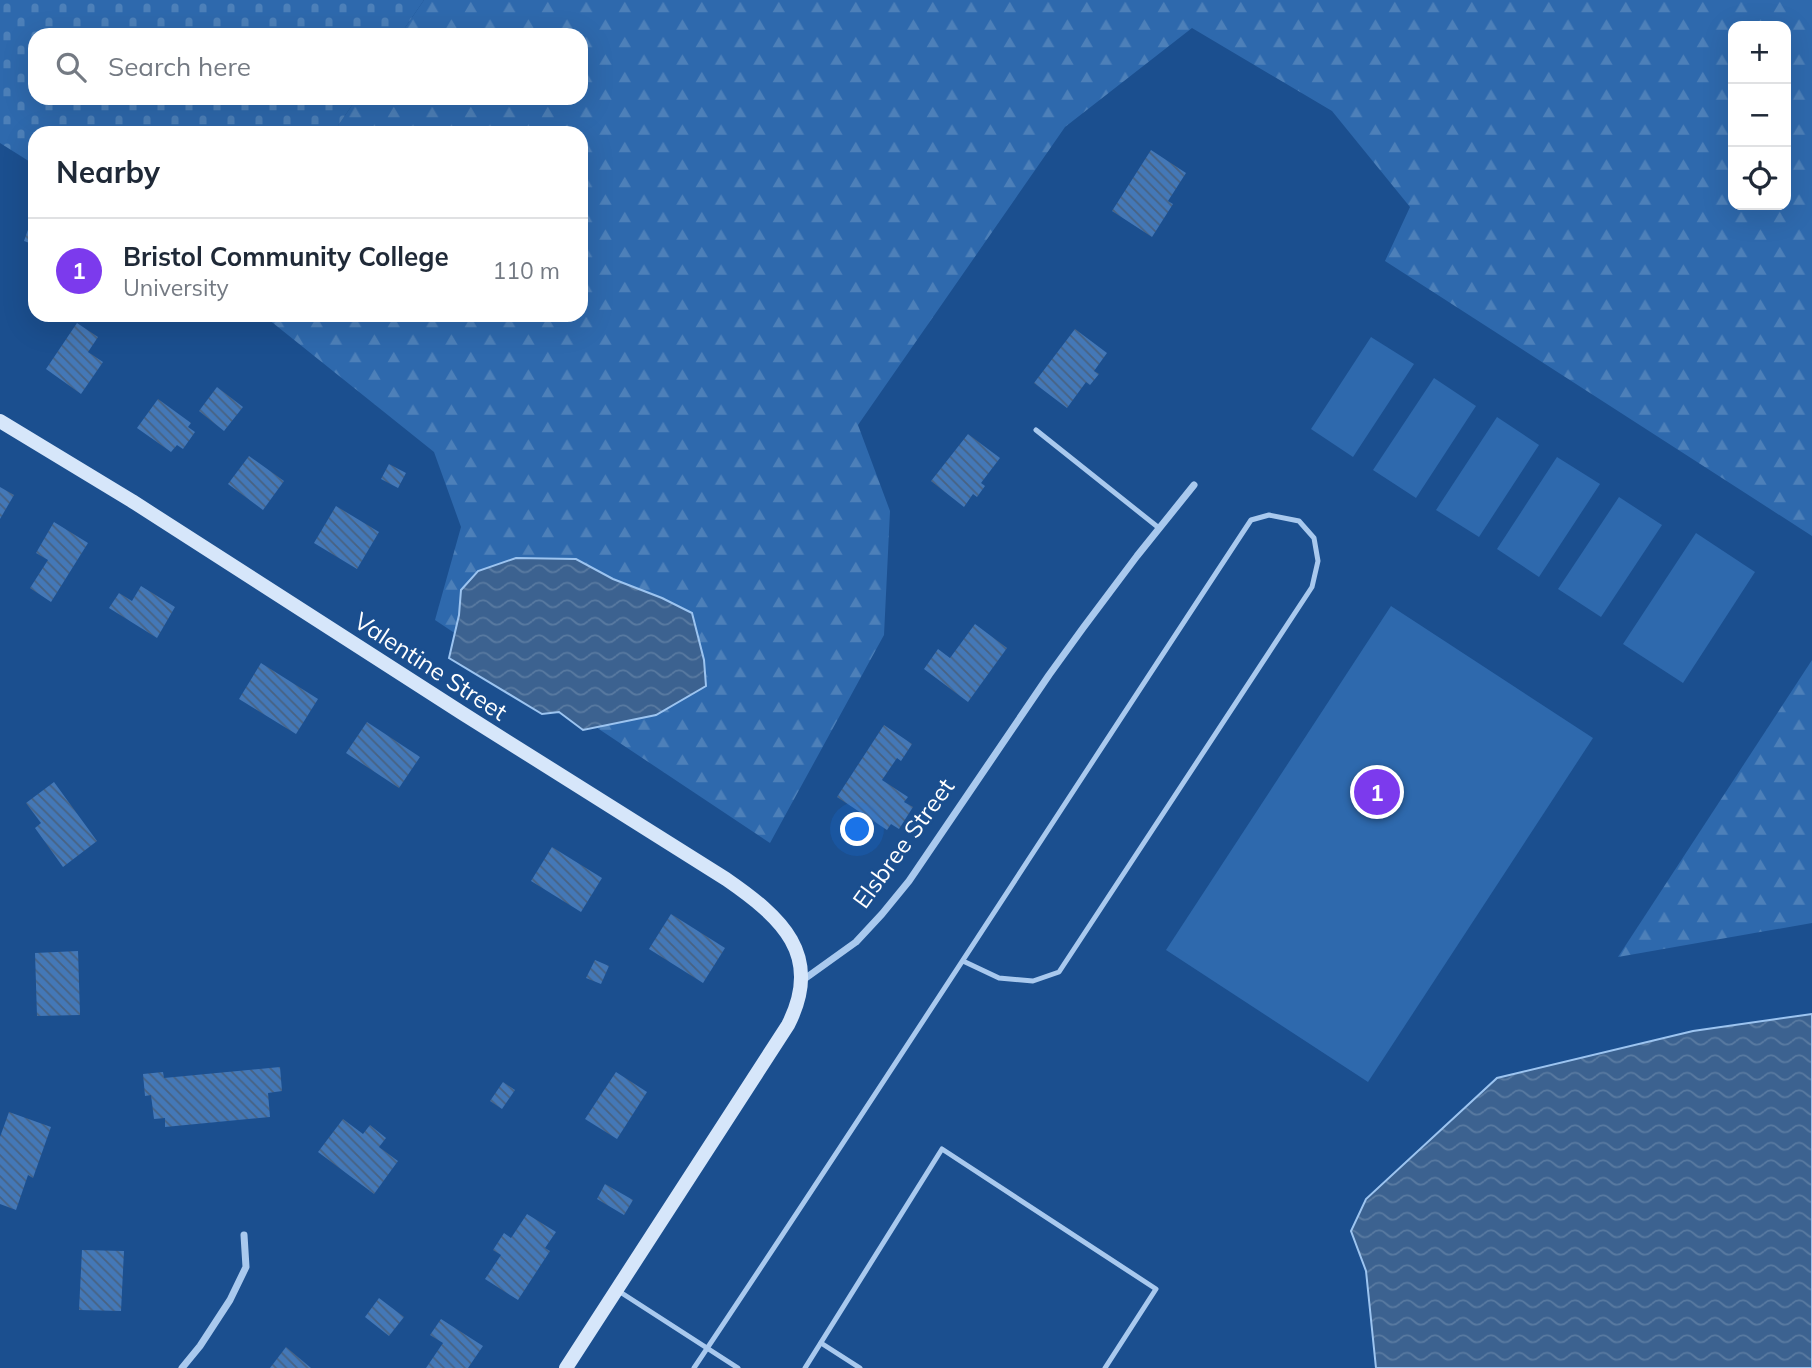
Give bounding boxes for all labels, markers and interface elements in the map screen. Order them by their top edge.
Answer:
map controls [1728,21,1791,210]
button: + [1728,21,1791,84]
search box [28,28,588,105]
icon: search [52,48,90,86]
text: Search here [108,50,251,83]
button: − [1728,84,1791,147]
button: locate [1728,147,1791,210]
text: Nearby [56,153,160,191]
text: Bristol Community College [123,240,449,273]
text: 1 [72,256,86,285]
text: 110 m [492,256,560,285]
text: University [123,273,229,302]
street label: Valentine Street [349,605,513,727]
pin: 1 [1354,766,1400,818]
street label: Elsbree Street [846,772,960,914]
your location [840,812,874,846]

